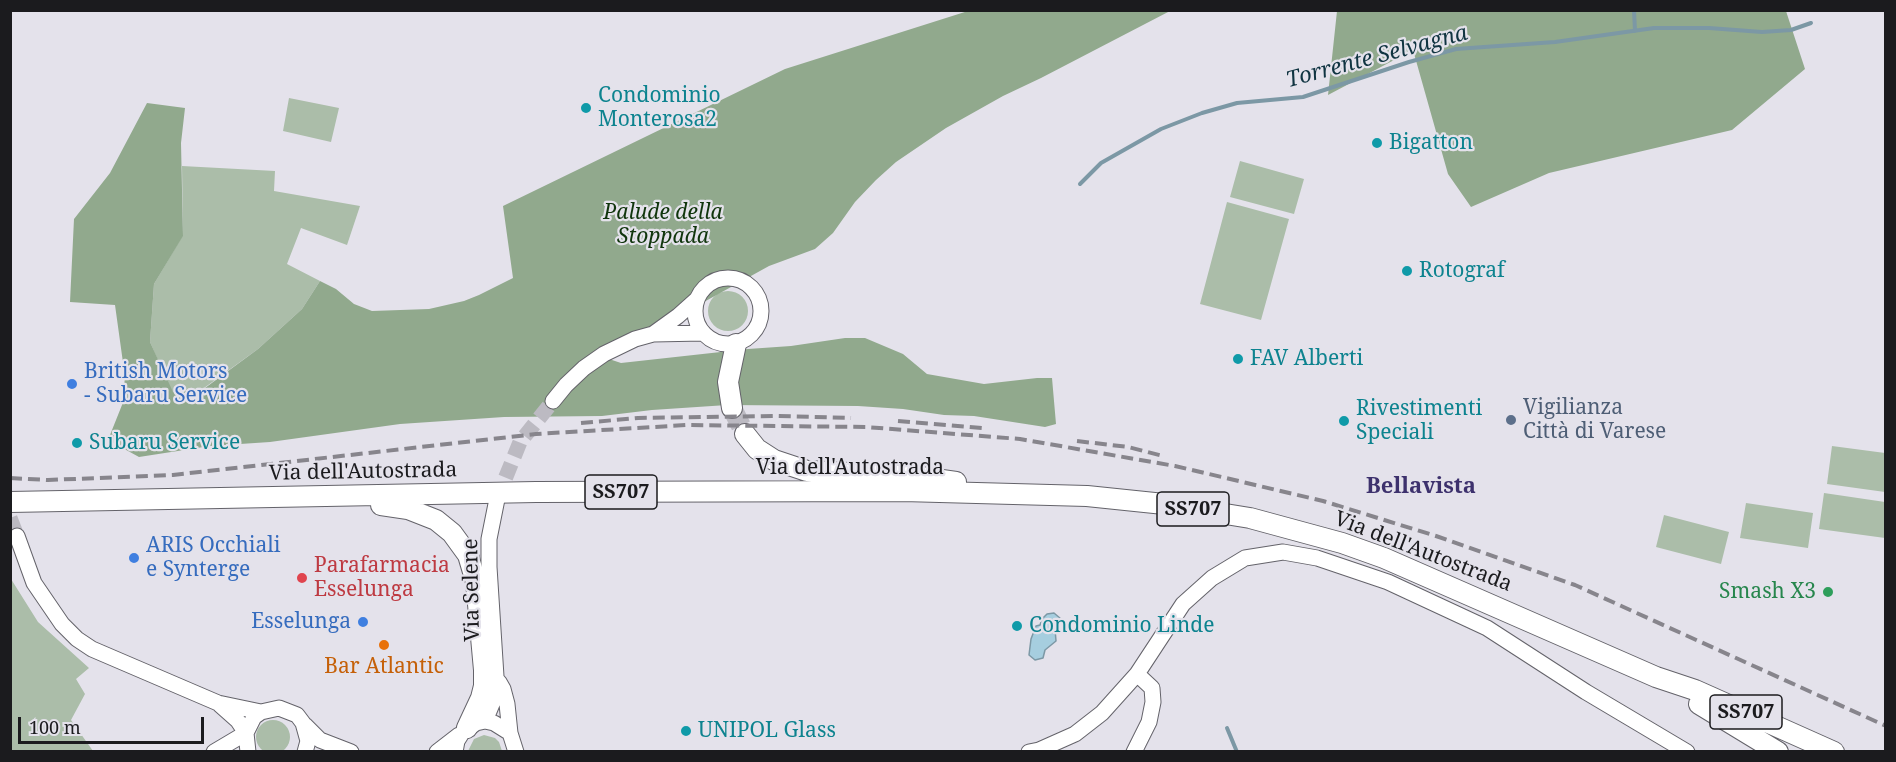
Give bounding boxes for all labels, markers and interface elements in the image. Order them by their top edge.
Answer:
water label: Torrente Selvagna [1284,20,1470,94]
place label: Condominio Monterosa2 [598,83,721,133]
marker: Condominio Monterosa2 [579,101,593,115]
place label: Bigatton [1389,130,1473,156]
marker: Bigatton [1370,136,1384,150]
park label: Palude della Stoppada [603,200,723,250]
place label: Rotograf [1419,258,1505,284]
marker: Rotograf [1400,264,1414,278]
place label: FAV Alberti [1250,346,1363,372]
marker: FAV Alberti [1231,352,1245,366]
place label: British Motors - Subaru Service [84,359,247,409]
marker: British Motors - Subaru Service [65,377,79,391]
place label: Vigilianza Città di Varese [1523,395,1666,445]
place label: Rivestimenti Speciali [1356,396,1482,446]
marker: Vigilianza Città di Varese [1504,413,1518,427]
marker: Rivestimenti Speciali [1337,414,1351,428]
place label: Subaru Service [89,430,240,456]
marker: Subaru Service [70,436,84,450]
street label: Via dell'Autostrada [756,455,944,481]
street label: Via dell'Autostrada [269,458,457,486]
district label: Bellavista [1366,474,1476,500]
road number: SS707 [585,475,657,509]
road number: SS707 [1157,492,1229,526]
street label: Via dell'Autostrada [1331,506,1515,598]
place label: ARIS Occhiali e Synterge [146,533,281,583]
street label: Via Selene [458,538,486,642]
marker: ARIS Occhiali e Synterge [127,551,141,565]
place label: Parafarmacia Esselunga [314,553,450,603]
marker: Parafarmacia Esselunga [295,571,309,585]
place label: Smash X3 [1719,579,1816,605]
marker: Smash X3 [1821,585,1835,599]
place label: Esselunga [251,609,351,635]
place label: Condominio Linde [1029,613,1214,639]
marker: Esselunga [356,615,370,629]
marker: Condominio Linde [1010,619,1024,633]
marker: Bar Atlantic [377,638,391,652]
place label: Bar Atlantic [324,654,444,680]
road number: SS707 [1710,695,1782,729]
scale bar [21,705,207,743]
text: 100 m [29,715,81,739]
place label: UNIPOL Glass [698,718,836,744]
marker: UNIPOL Glass [679,724,693,738]

